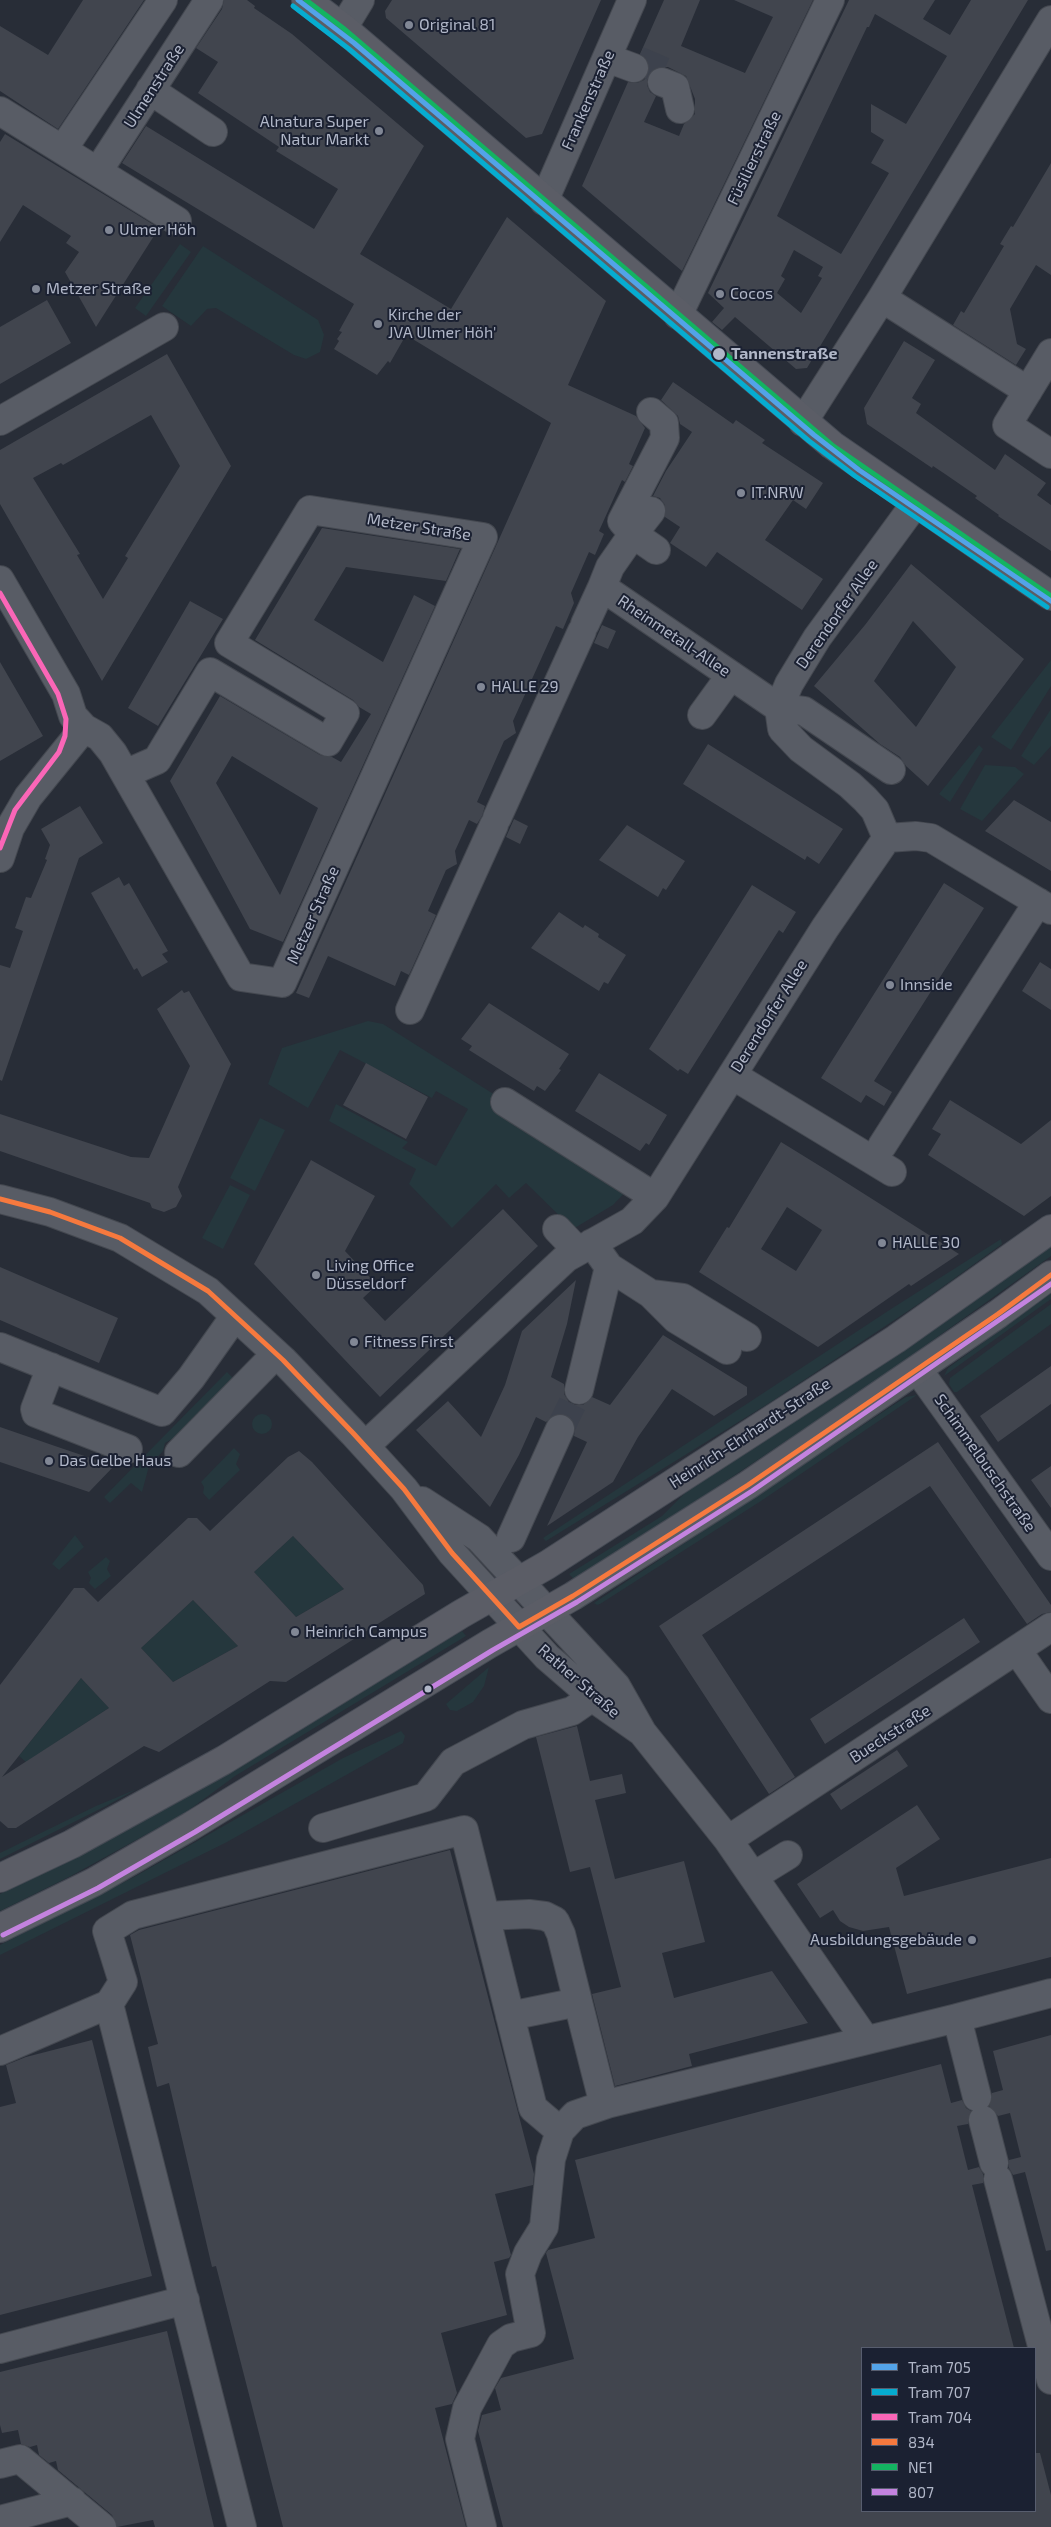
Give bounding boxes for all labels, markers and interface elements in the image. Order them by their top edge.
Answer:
place label: Original 81 [419,15,495,35]
marker: Original 81 [403,19,415,31]
street label: Ulmenstraße [120,40,188,132]
street label: Frankenstraße [557,47,619,153]
street label: Füsilierstraße [723,108,785,208]
place label: Alnatura Super Natur Markt [260,112,369,150]
marker: Alnatura Super Natur Markt [373,125,385,137]
place label: Ulmer Höh [119,220,196,240]
marker: Ulmer Höh [103,224,115,236]
place label: Metzer Straße [46,279,151,299]
marker: Metzer Straße [30,283,42,295]
place label: Cocos [730,284,773,304]
marker: Cocos [714,288,726,300]
place label: Kirche der JVA Ulmer Höh' [388,305,496,343]
marker: Kirche der JVA Ulmer Höh' [372,318,384,330]
place label: Tannenstraße [731,344,838,364]
marker: Tannenstraße [711,346,727,362]
place label: IT.NRW [751,483,804,503]
marker: IT.NRW [735,487,747,499]
street label: Metzer Straße [366,509,472,545]
street label: Derendorfer Allee [792,556,882,672]
street label: Rheinmetall-Allee [614,591,734,681]
place label: HALLE 29 [491,677,559,697]
marker: HALLE 29 [475,681,487,693]
street label: Metzer Straße [283,863,343,967]
street label: Derendorfer Allee [727,956,811,1076]
place label: Innside [900,975,953,995]
marker: Innside [884,979,896,991]
place label: HALLE 30 [892,1233,960,1253]
marker: HALLE 30 [876,1237,888,1249]
place label: Living Office Düsseldorf [326,1256,414,1294]
marker: Living Office Düsseldorf [310,1269,322,1281]
place label: Fitness First [364,1332,454,1352]
marker: Fitness First [348,1336,360,1348]
street label: Heinrich-Ehrhardt-Straße [666,1374,834,1492]
street label: Schimmelbuschstraße [930,1390,1040,1536]
place label: Das Gelbe Haus [59,1451,171,1471]
marker: Das Gelbe Haus [43,1455,55,1467]
place label: Heinrich Campus [305,1622,427,1642]
marker: Heinrich Campus [289,1626,301,1638]
street label: Rather Straße [534,1640,624,1722]
unlabelled marker [423,1684,433,1694]
street label: Bueckstraße [846,1701,934,1767]
place label: Ausbildungsgebäude [810,1930,962,1950]
marker: Ausbildungsgebäude [966,1934,978,1946]
legend [861,2347,1036,2512]
text: Tram 705 [908,2358,971,2376]
text: Tram 707 [908,2383,970,2401]
text: Tram 704 [908,2408,972,2426]
text: 834 [908,2433,935,2451]
text: NE1 [908,2458,933,2476]
text: 807 [908,2483,934,2501]

